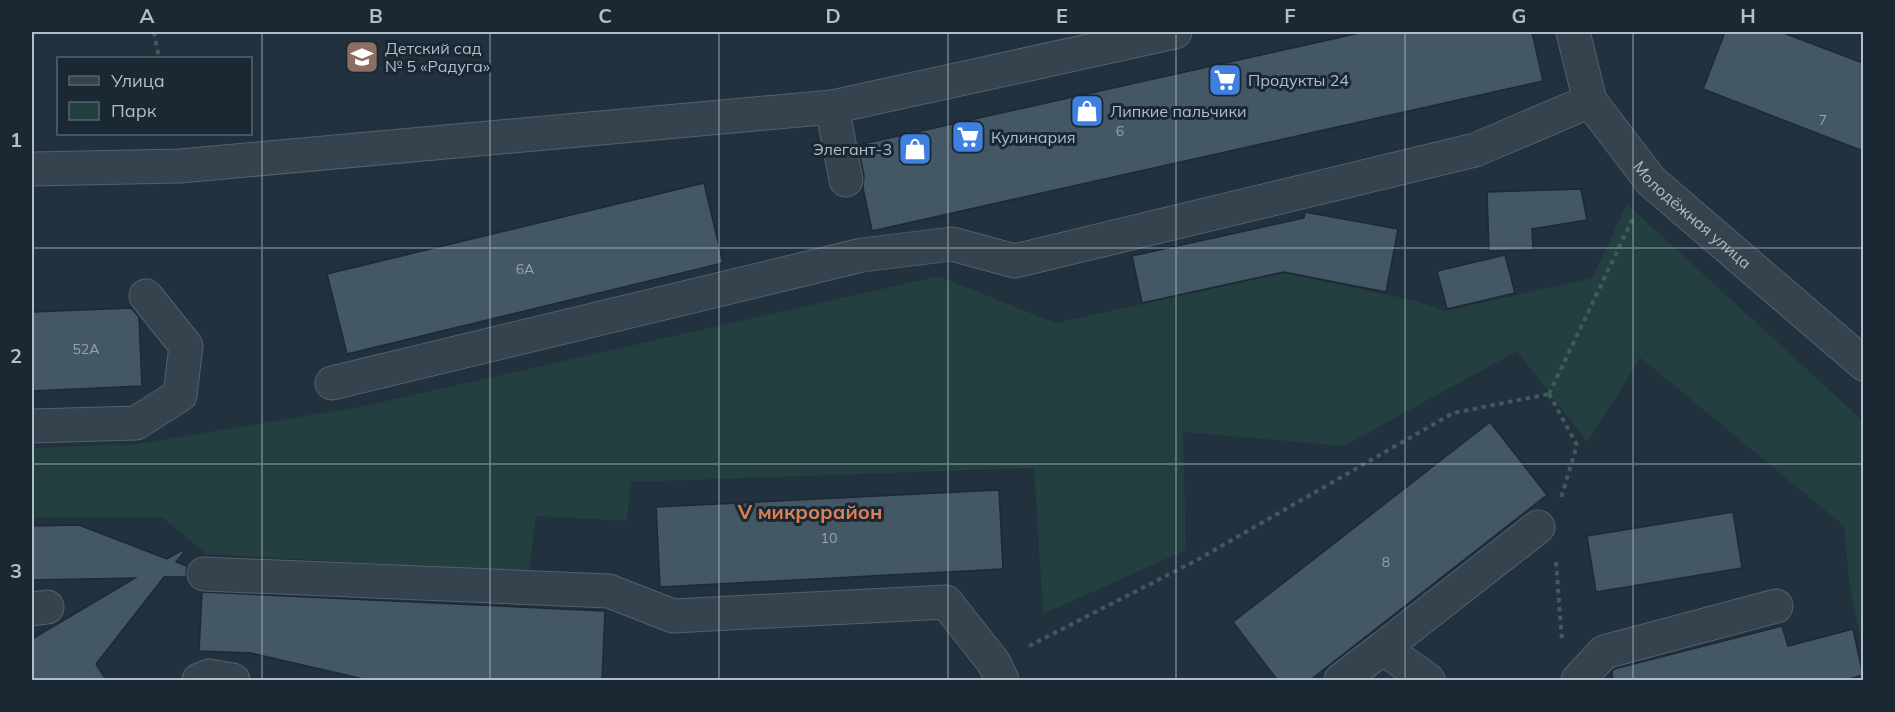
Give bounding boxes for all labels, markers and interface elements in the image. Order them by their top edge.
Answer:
text: A [140,3,155,28]
text: B [369,3,383,28]
text: C [598,3,612,28]
text: D [825,3,841,28]
text: E [1056,3,1068,28]
text: F [1284,3,1296,28]
text: G [1512,3,1526,28]
text: H [1740,3,1756,28]
place label: Детский сад № 5 «Радуга» [385,38,490,76]
school or university icon: Детский сад № 5 «Радуга» [344,39,380,75]
legend [57,57,252,135]
supermarket icon: Продукты 24 [1207,62,1243,98]
text: Улица [110,69,165,92]
place label: Продукты 24 [1248,70,1349,90]
shop icon: Липкие пальчики [1069,93,1105,129]
text: Парк [111,99,157,122]
place label: Липкие пальчики [1110,101,1247,121]
house number: 7 [1819,111,1827,129]
supermarket icon: Кулинария [950,119,986,155]
house number: 6 [1116,122,1124,140]
text: 1 [10,127,22,152]
place label: Кулинария [991,127,1076,147]
shop icon: Элегант-3 [897,131,933,167]
place label: Элегант-3 [813,139,892,159]
street label: Молодёжная улица [1629,157,1756,273]
house number: 6А [516,260,535,278]
house number: 52А [72,340,100,358]
text: 2 [10,343,22,368]
district label: V микрорайон [737,499,882,524]
house number: 10 [821,529,837,547]
house number: 8 [1382,553,1390,571]
text: 3 [10,558,22,583]

